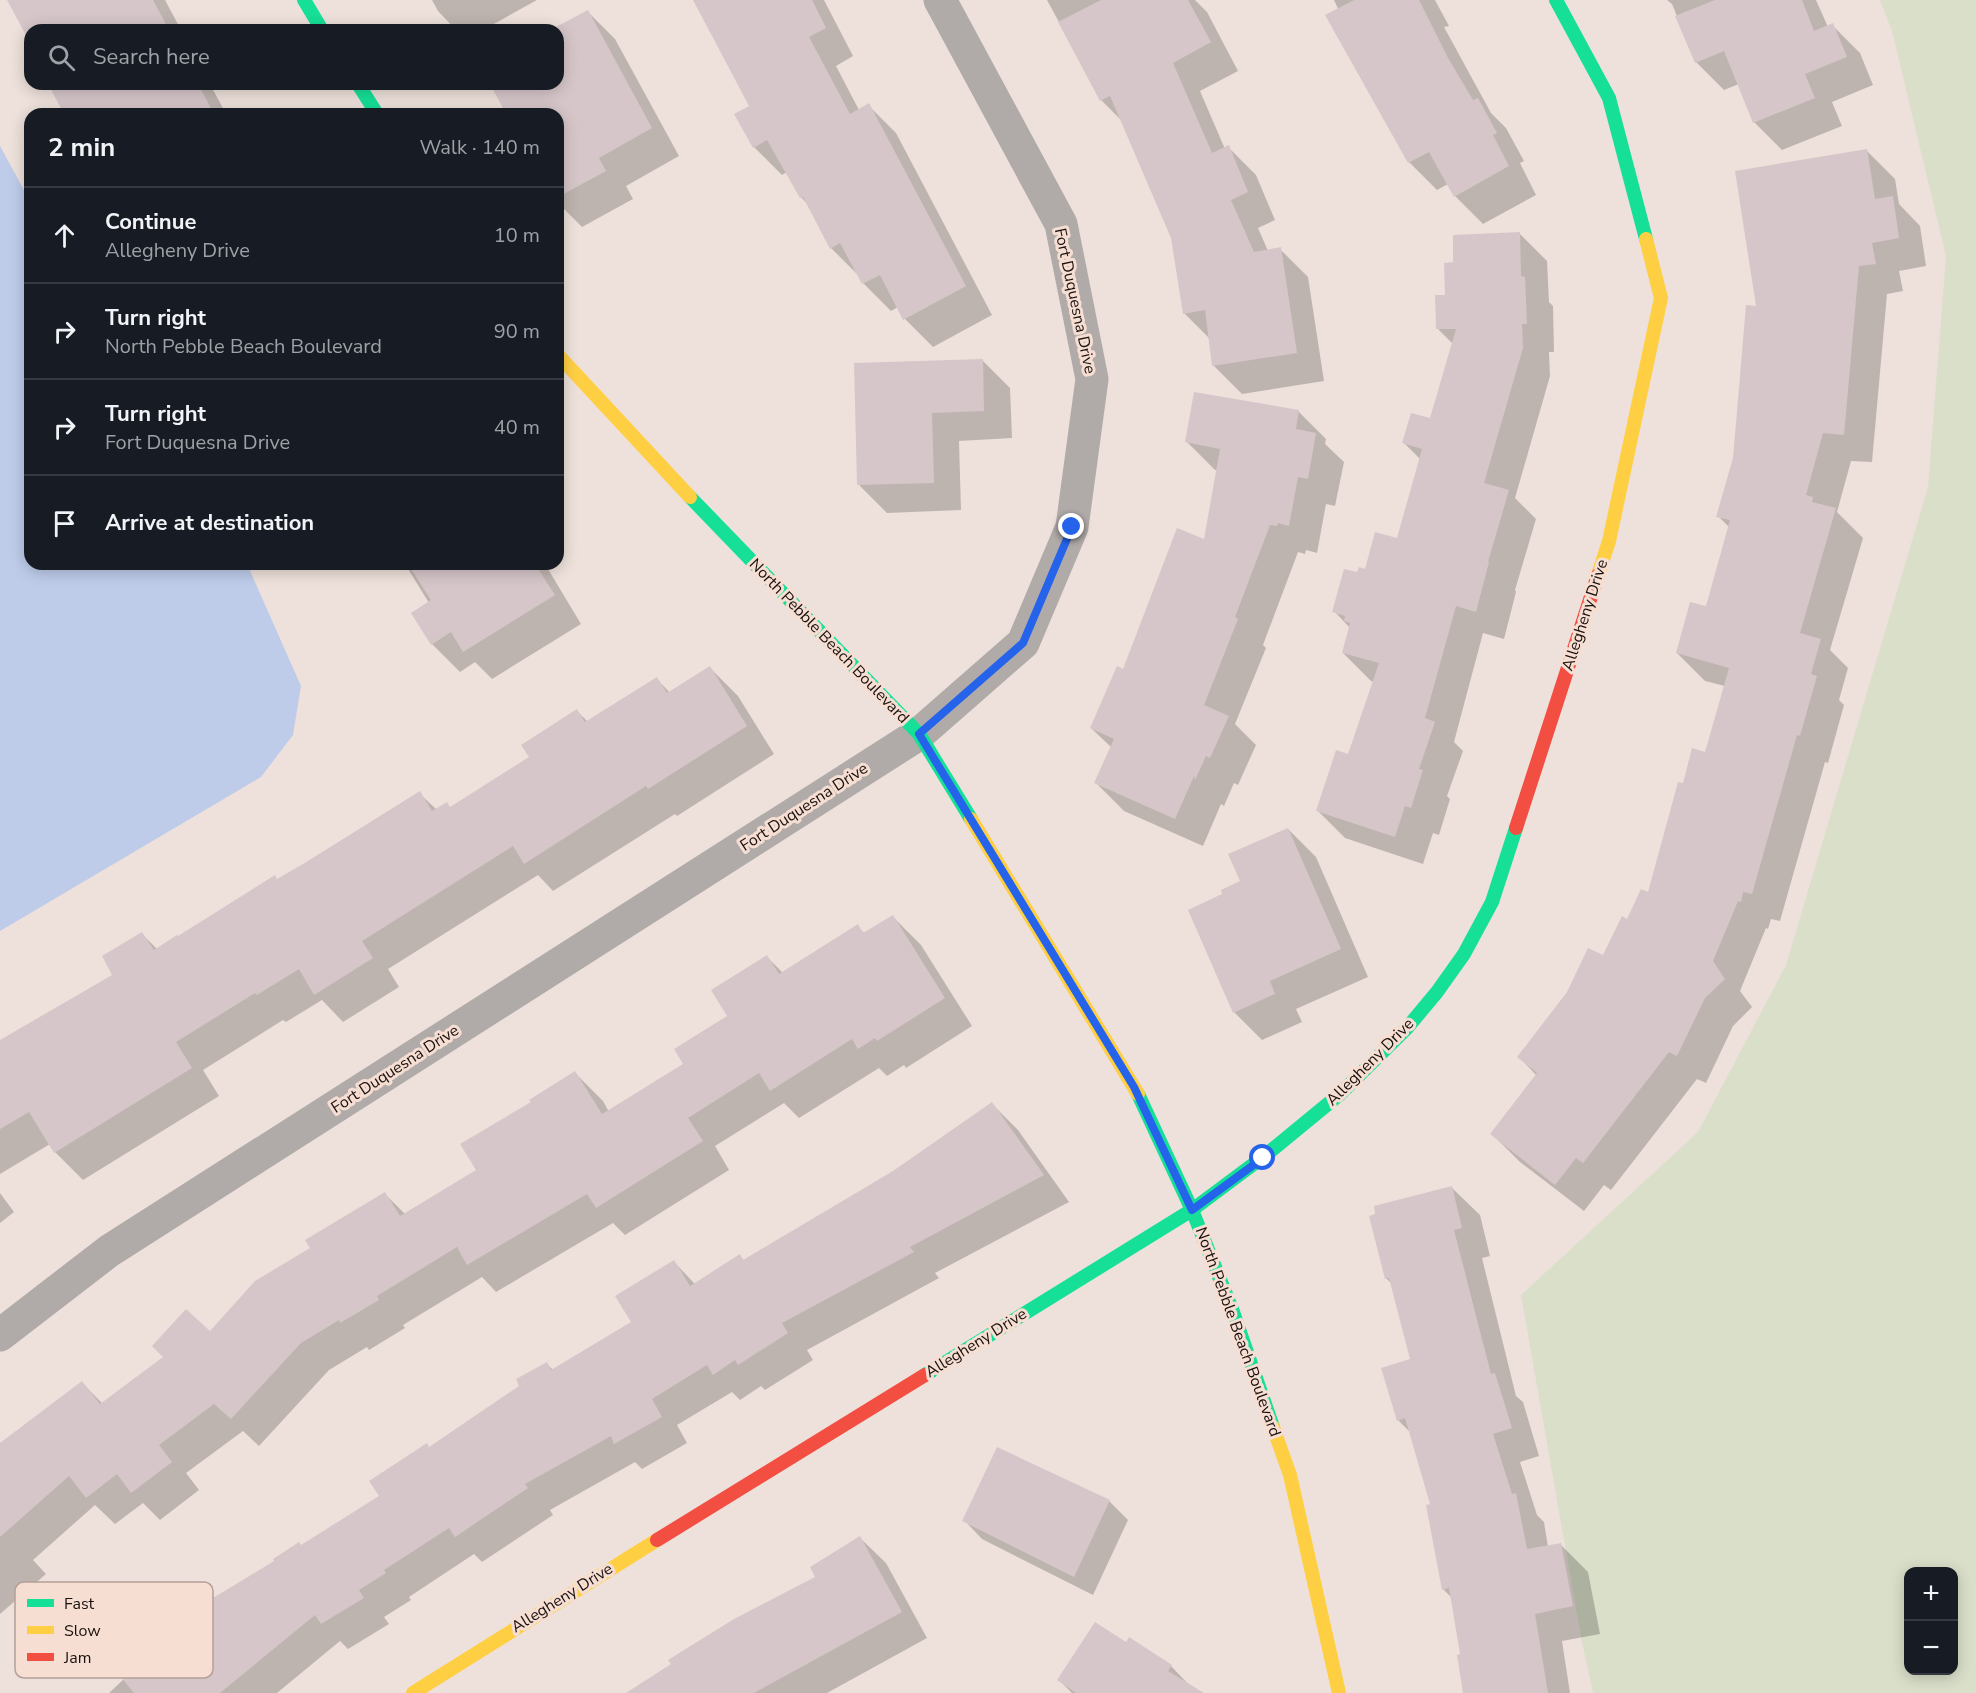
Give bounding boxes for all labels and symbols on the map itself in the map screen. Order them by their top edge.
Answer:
street label: Fort Duquesna Drive [1049,226,1101,376]
route end [1058,513,1084,539]
street label: North Pebble Beach Boulevard [744,554,914,728]
street label: Allegheny Drive [1557,557,1613,673]
street label: Fort Duquesna Drive [736,757,872,857]
street label: Allegheny Drive [1321,1013,1419,1111]
street label: Fort Duquesna Drive [327,1019,463,1119]
route start [1249,1144,1275,1170]
street label: North Pebble Beach Boulevard [1190,1224,1286,1440]
street label: Allegheny Drive [921,1303,1031,1383]
street label: Allegheny Drive [507,1558,617,1638]
legend [15,1582,213,1678]
text: Fast [64,1593,95,1615]
text: Slow [64,1620,101,1642]
text: Jam [63,1647,91,1669]

